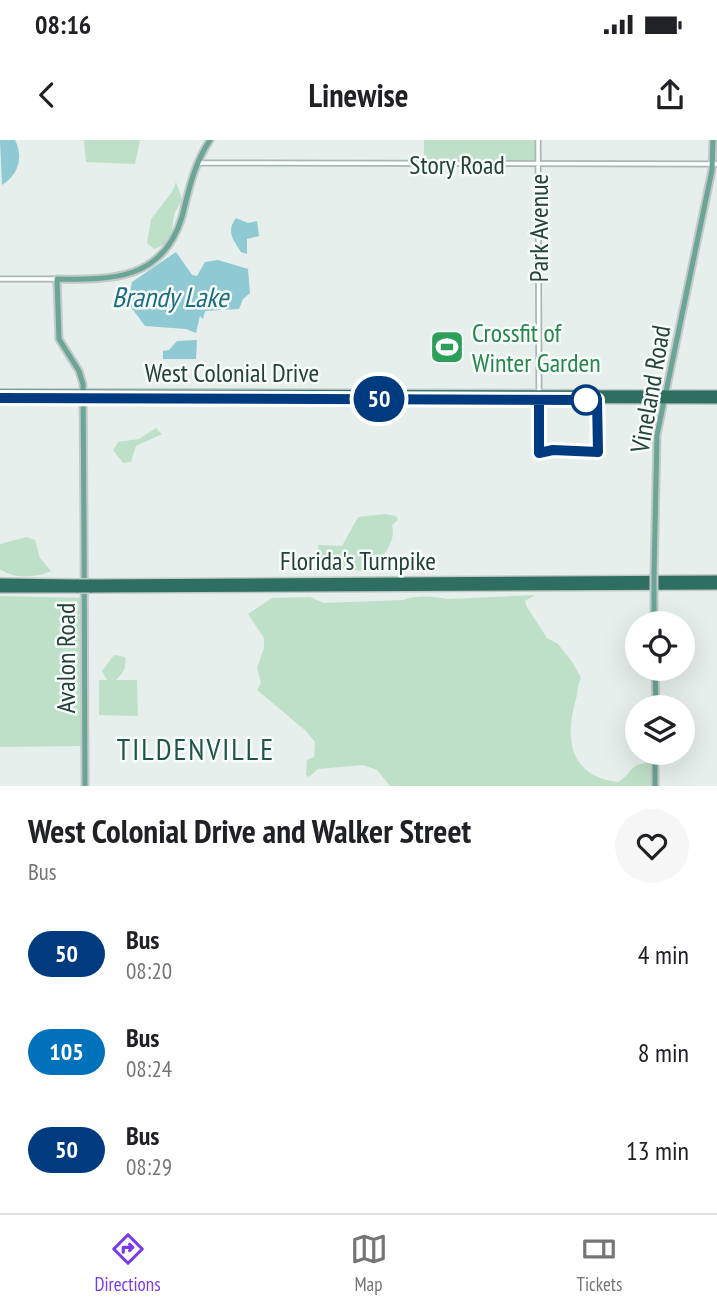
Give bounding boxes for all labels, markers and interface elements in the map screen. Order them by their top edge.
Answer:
text: 08:16 [35,8,91,41]
text: Linewise [308,74,409,116]
icon: back [28,76,66,114]
icon: share [651,76,689,114]
street label: Story Road [409,148,505,181]
street label: Park Avenue [522,174,555,282]
water label: Brandy Lake [112,278,231,315]
place label: Crossfit of Winter Garden [472,316,601,379]
street label: Vineland Road [622,323,677,456]
sports icon: Crossfit of Winter Garden [428,328,466,366]
street label: West Colonial Drive [145,356,319,389]
line badge: 50 [348,376,410,422]
text: 50 [368,383,390,414]
unlabelled marker [571,385,601,415]
street label: Florida's Turnpike [280,544,436,577]
street label: Avalon Road [49,603,82,713]
map controls [625,611,695,765]
button: locate [625,611,695,681]
button: layers [625,695,695,765]
district label: TILDENVILLE [117,729,275,768]
text: West Colonial Drive and Walker Street [28,809,471,852]
button: heart [615,809,689,883]
text: Bus [28,857,57,886]
text: Bus [126,923,159,956]
text: 50 [55,938,78,969]
text: 4 min [638,938,689,971]
text: 08:20 [126,956,172,985]
text: Bus [126,1021,159,1054]
text: 105 [49,1036,84,1067]
text: 8 min [638,1036,689,1069]
text: 08:24 [126,1054,172,1083]
text: Bus [126,1119,159,1152]
text: 50 [55,1134,78,1165]
text: 13 min [626,1134,689,1167]
text: 08:29 [126,1152,172,1181]
tab: Directions [94,1230,161,1296]
tab: Map [350,1230,388,1296]
tab: Tickets [576,1230,623,1296]

